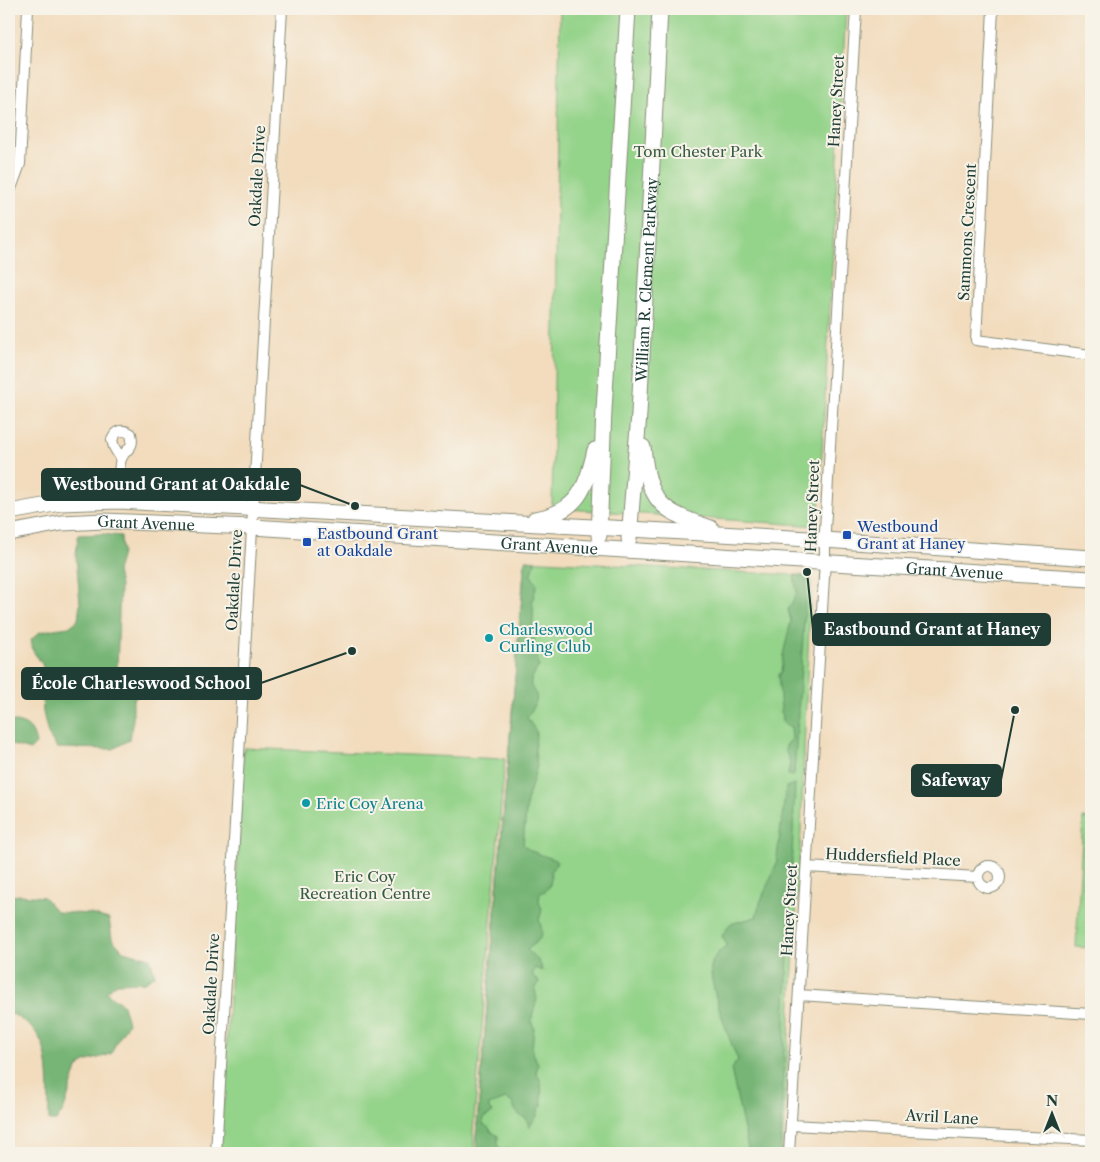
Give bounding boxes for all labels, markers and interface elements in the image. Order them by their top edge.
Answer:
street label: Haney Street [824,54,848,148]
street label: Oakdale Drive [245,125,269,227]
park label: Tom Chester Park [633,142,764,161]
street label: Sammons Crescent [954,162,980,301]
street label: William R. Clement Parkway [631,176,661,383]
street label: Haney Street [801,459,823,553]
callout: Westbound Grant at Oakdale [42,469,300,500]
text: Westbound Grant at Oakdale [51,474,290,494]
street label: Grant Avenue [97,511,195,534]
place label: Westbound Grant at Haney [856,517,966,553]
place label: Eastbound Grant at Oakdale [317,524,439,560]
street label: Oakdale Drive [222,529,246,631]
marker: Westbound Grant at Haney [841,529,853,541]
street label: Grant Avenue [500,533,599,558]
marker: Eastbound Grant at Oakdale [301,536,313,548]
street label: Grant Avenue [905,558,1004,583]
callout: Eastbound Grant at Haney [813,614,1050,645]
text: Eastbound Grant at Haney [824,619,1042,639]
place label: Charleswood Curling Club [499,620,593,656]
marker: Charleswood Curling Club [483,632,495,644]
callout: École Charleswood School [22,668,261,699]
text: École Charleswood School [31,673,251,693]
callout: Safeway [912,765,1001,796]
text: Safeway [922,770,992,790]
place label: Eric Coy Arena [316,794,424,813]
marker: Eric Coy Arena [300,797,312,809]
street label: Huddersfield Place [825,844,961,870]
street label: Haney Street [777,863,801,957]
park label: Eric Coy Recreation Centre [299,867,431,903]
street label: Oakdale Drive [199,933,223,1035]
north arrow [1028,1090,1078,1140]
text: N [1046,1092,1058,1110]
street label: Avril Lane [904,1106,979,1128]

